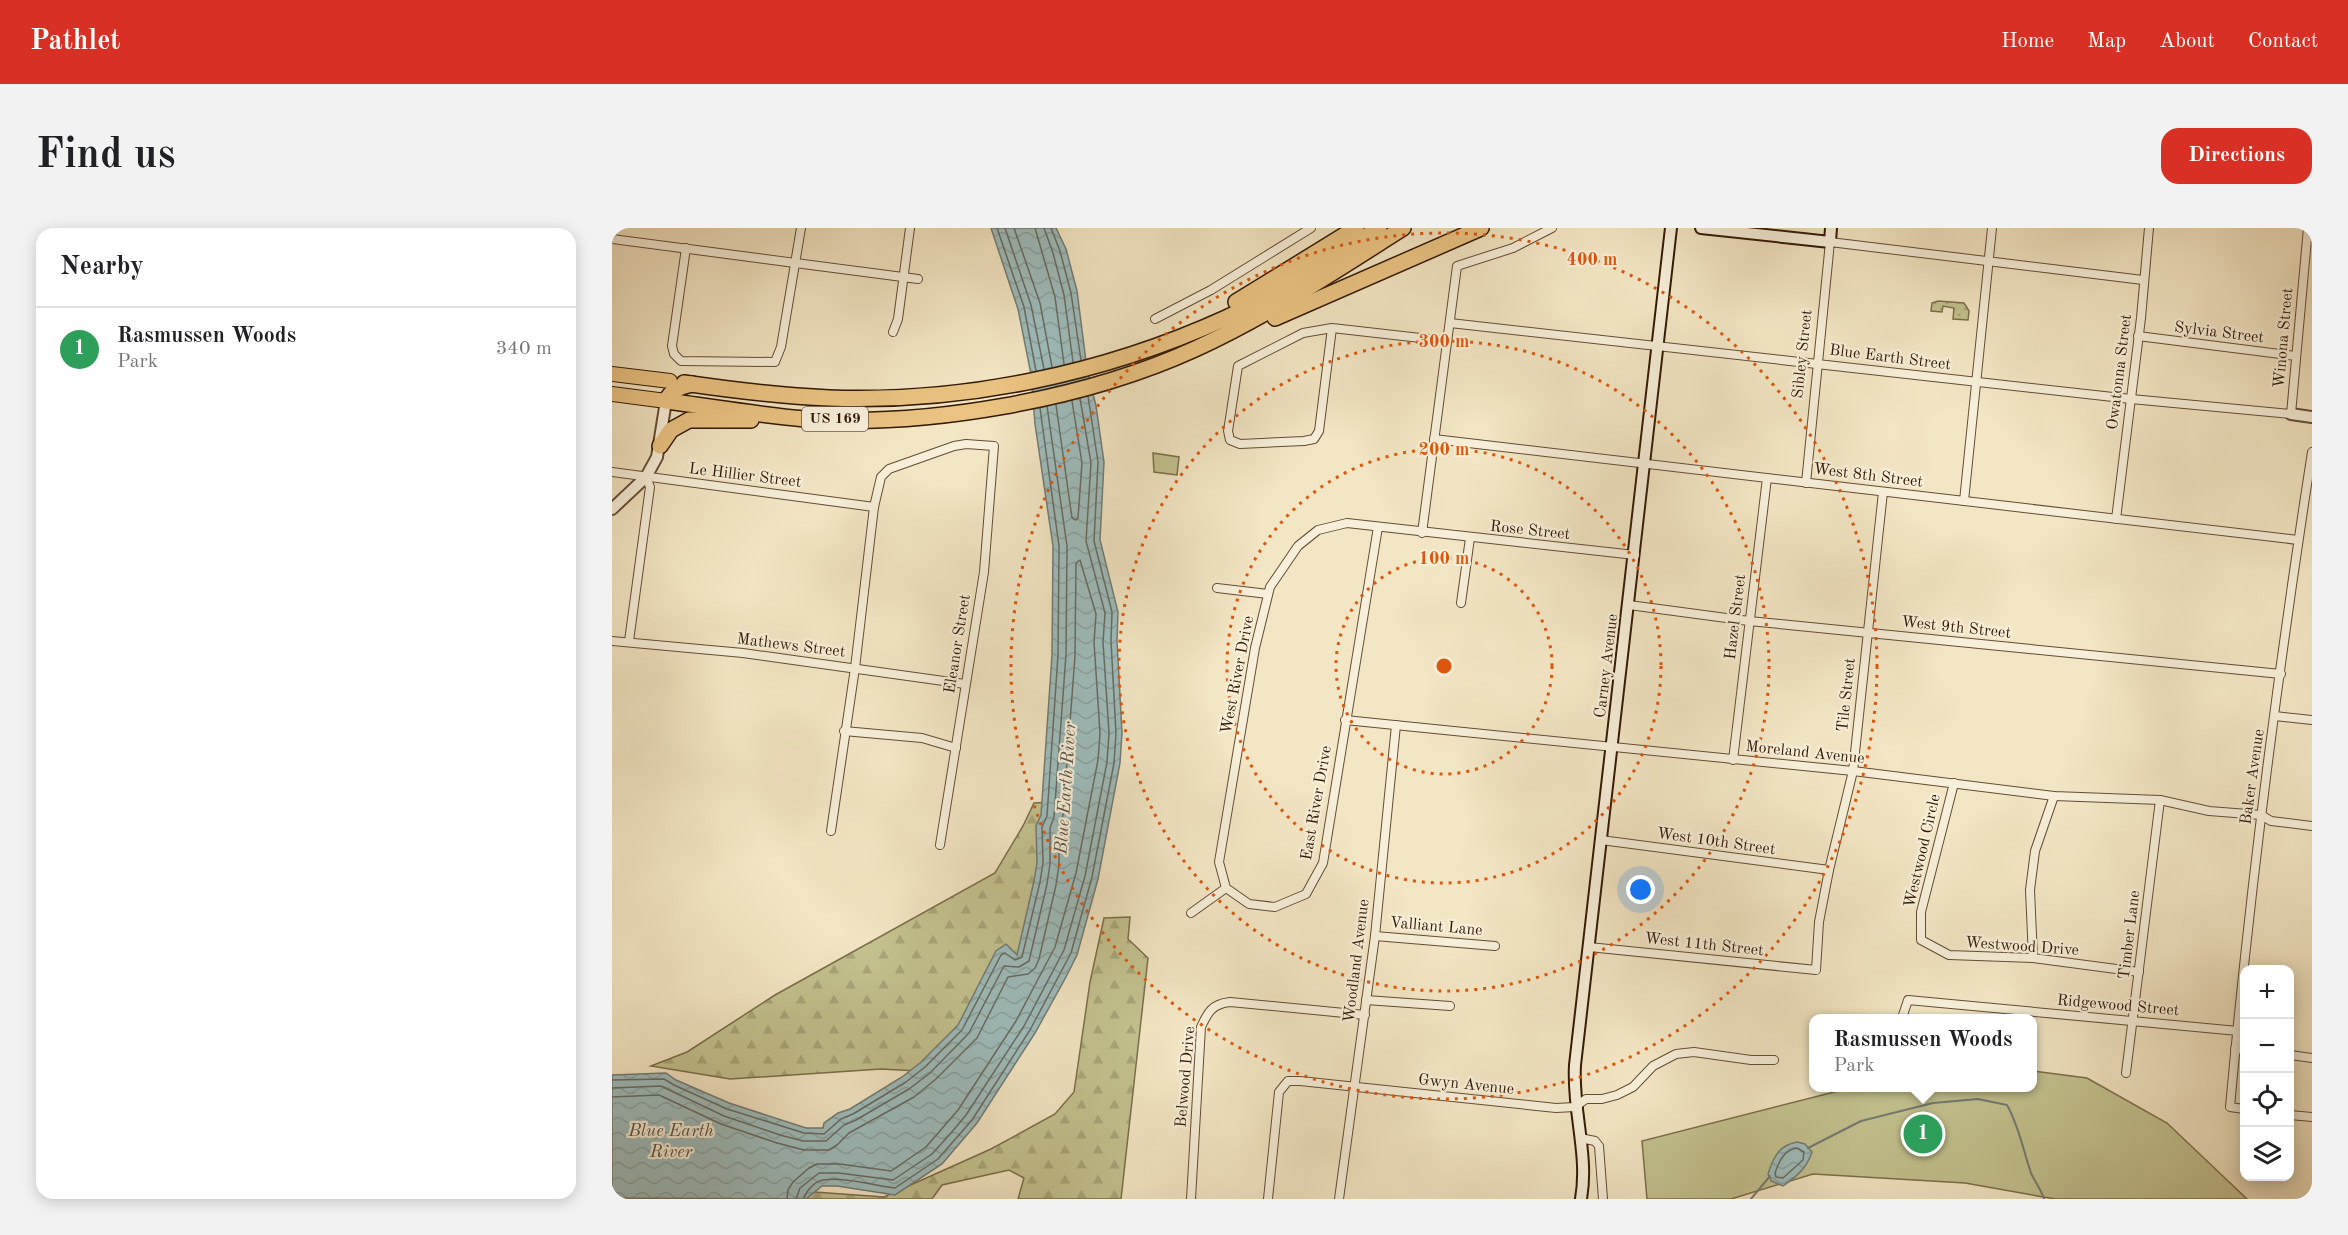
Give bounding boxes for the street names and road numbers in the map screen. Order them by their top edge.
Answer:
street label: Winona Street [2272,287,2296,389]
street label: Sibley Street [1790,308,1816,399]
street label: Owatonna Street [2105,313,2135,431]
street label: Sylvia Street [2173,320,2265,346]
street label: Blue Earth Street [1828,343,1952,373]
road number: US 169 [802,407,868,431]
street label: Le Hillier Street [688,461,803,491]
street label: West 8th Street [1812,461,1924,491]
street label: Rose Street [1489,519,1571,543]
street label: Hazel Street [1723,573,1749,661]
street label: Eleanor Street [942,593,974,695]
street label: Carney Avenue [1593,613,1621,719]
street label: West River Drive [1219,614,1257,736]
street label: West 9th Street [1900,614,2012,642]
street label: Mathews Street [736,631,847,661]
street label: Tile Street [1835,657,1859,733]
street label: Baker Avenue [2238,728,2268,826]
street label: Moreland Avenue [1745,739,1865,767]
street label: East River Drive [1299,744,1335,862]
street label: Westwood Circle [1902,793,1944,909]
street label: West 10th Street [1656,826,1777,858]
street label: Timber Lane [2117,890,2143,980]
street label: Woodland Avenue [1341,898,1373,1024]
street label: Valliant Lane [1389,915,1483,939]
street label: West 11th Street [1644,931,1765,959]
street label: Westwood Drive [1964,935,2080,959]
street label: Ridgewood Street [2056,993,2180,1019]
street label: Belwood Drive [1174,1026,1198,1128]
street label: Gwyn Avenue [1417,1072,1515,1098]

